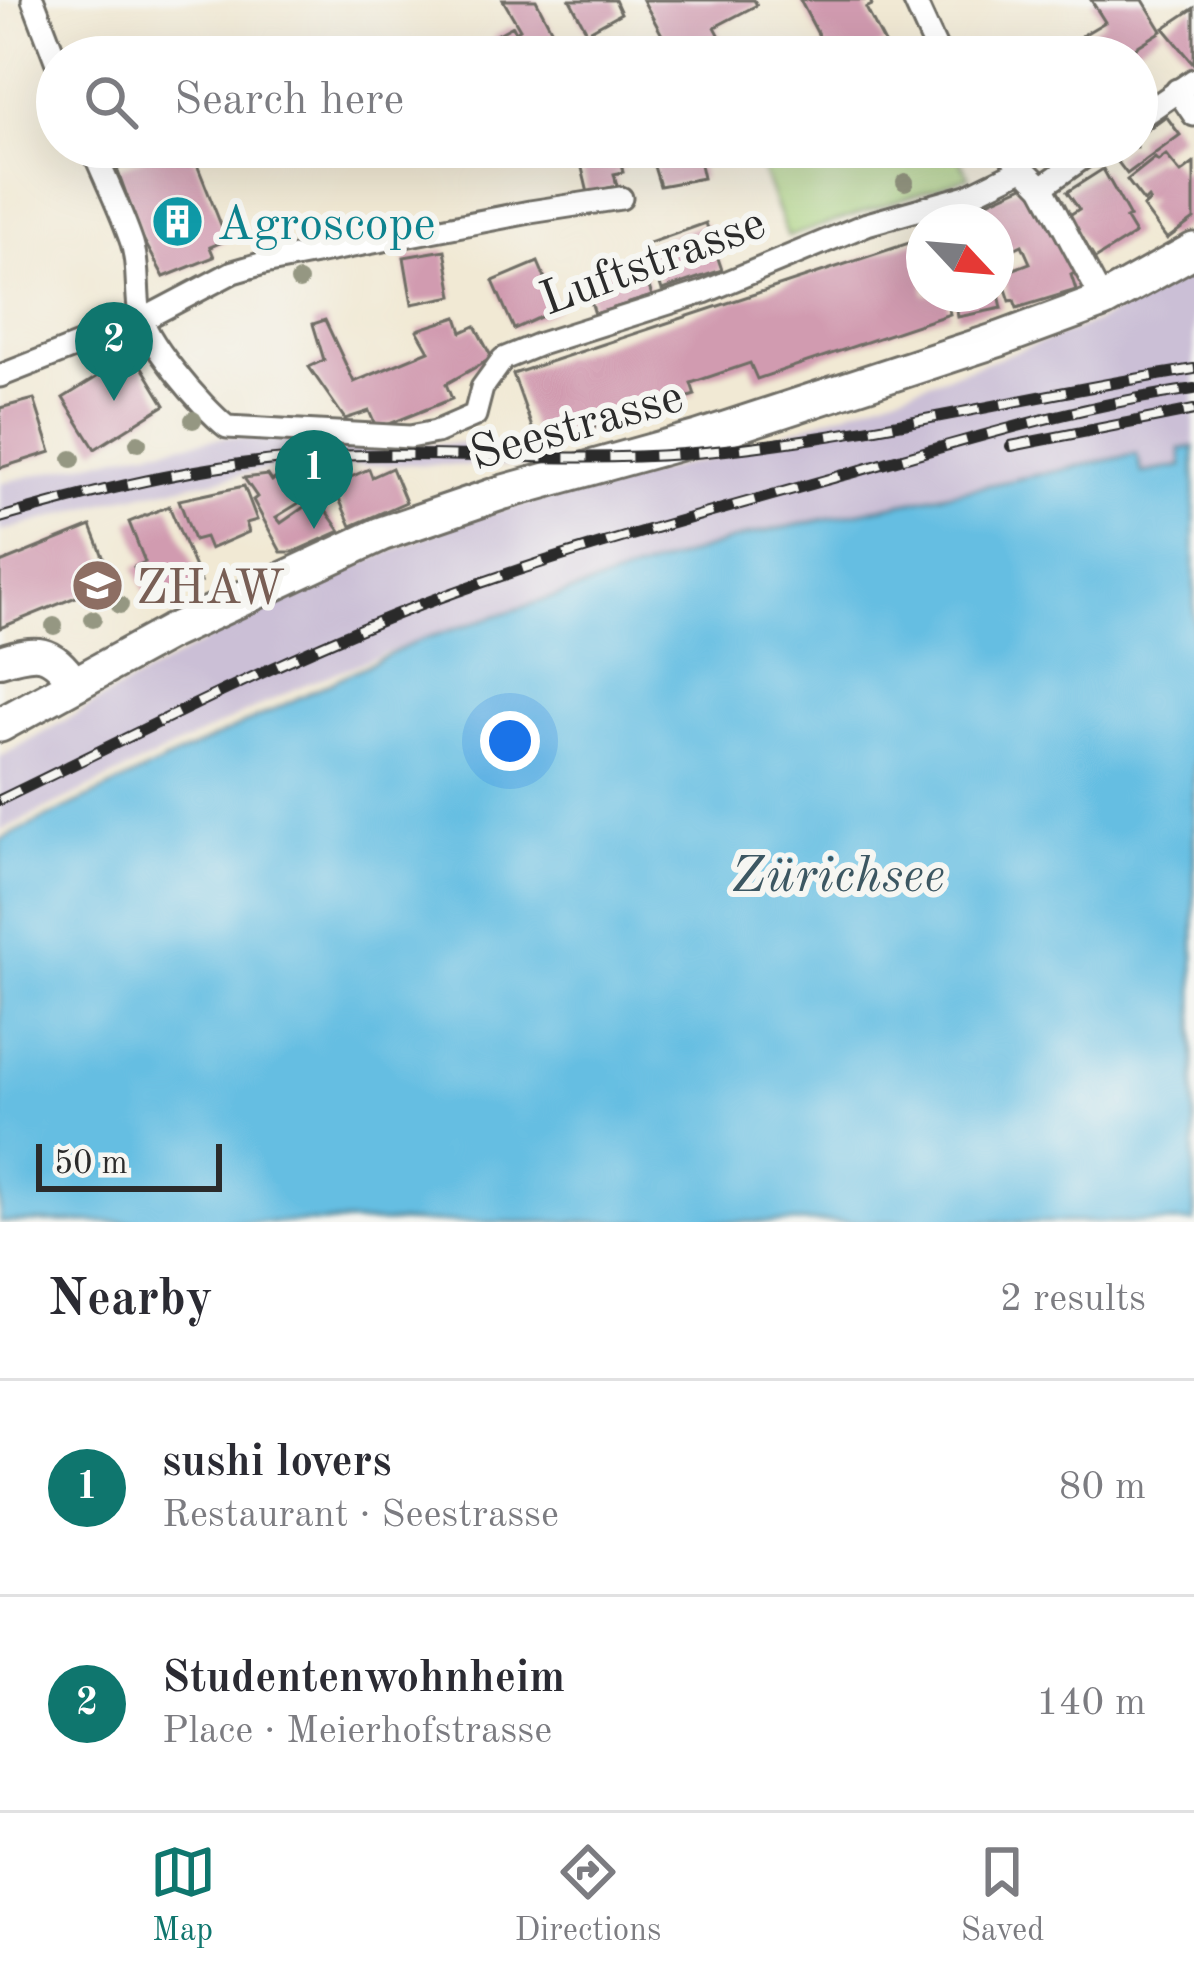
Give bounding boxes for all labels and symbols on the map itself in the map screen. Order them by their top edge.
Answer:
building icon: Agroscope [150,194,206,250]
street label: Luftstrasse [535,200,772,326]
place label: Agroscope [217,202,436,250]
north arrow [906,204,1014,312]
pin: 2 [75,302,153,401]
street label: Seestrasse [465,374,689,480]
pin: 1 [275,430,353,529]
school or university icon: ZHAW [69,558,125,614]
place label: ZHAW [136,566,285,614]
your location [480,711,540,771]
water label: Zürichsee [731,852,945,903]
scale bar [36,1138,222,1191]

